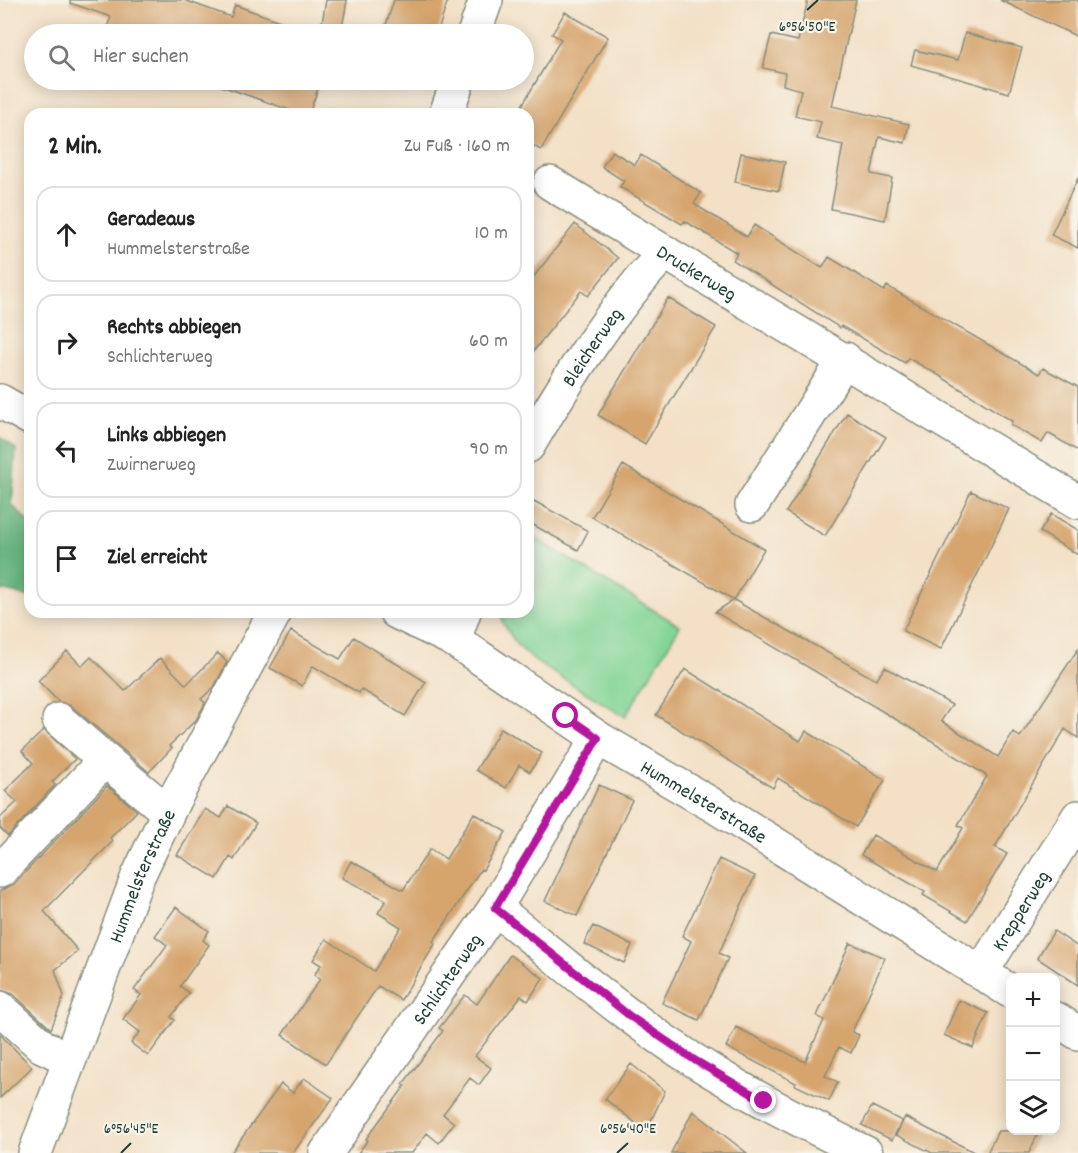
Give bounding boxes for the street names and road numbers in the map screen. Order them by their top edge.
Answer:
street label: Druckerweg [650,239,741,310]
street label: Bleicherweg [557,303,631,393]
street label: Hummelsterstraße [634,755,771,852]
street label: Hummelsterstraße [103,805,185,948]
street label: Krepperweg [987,866,1058,958]
street label: Schlichterweg [407,929,490,1032]

